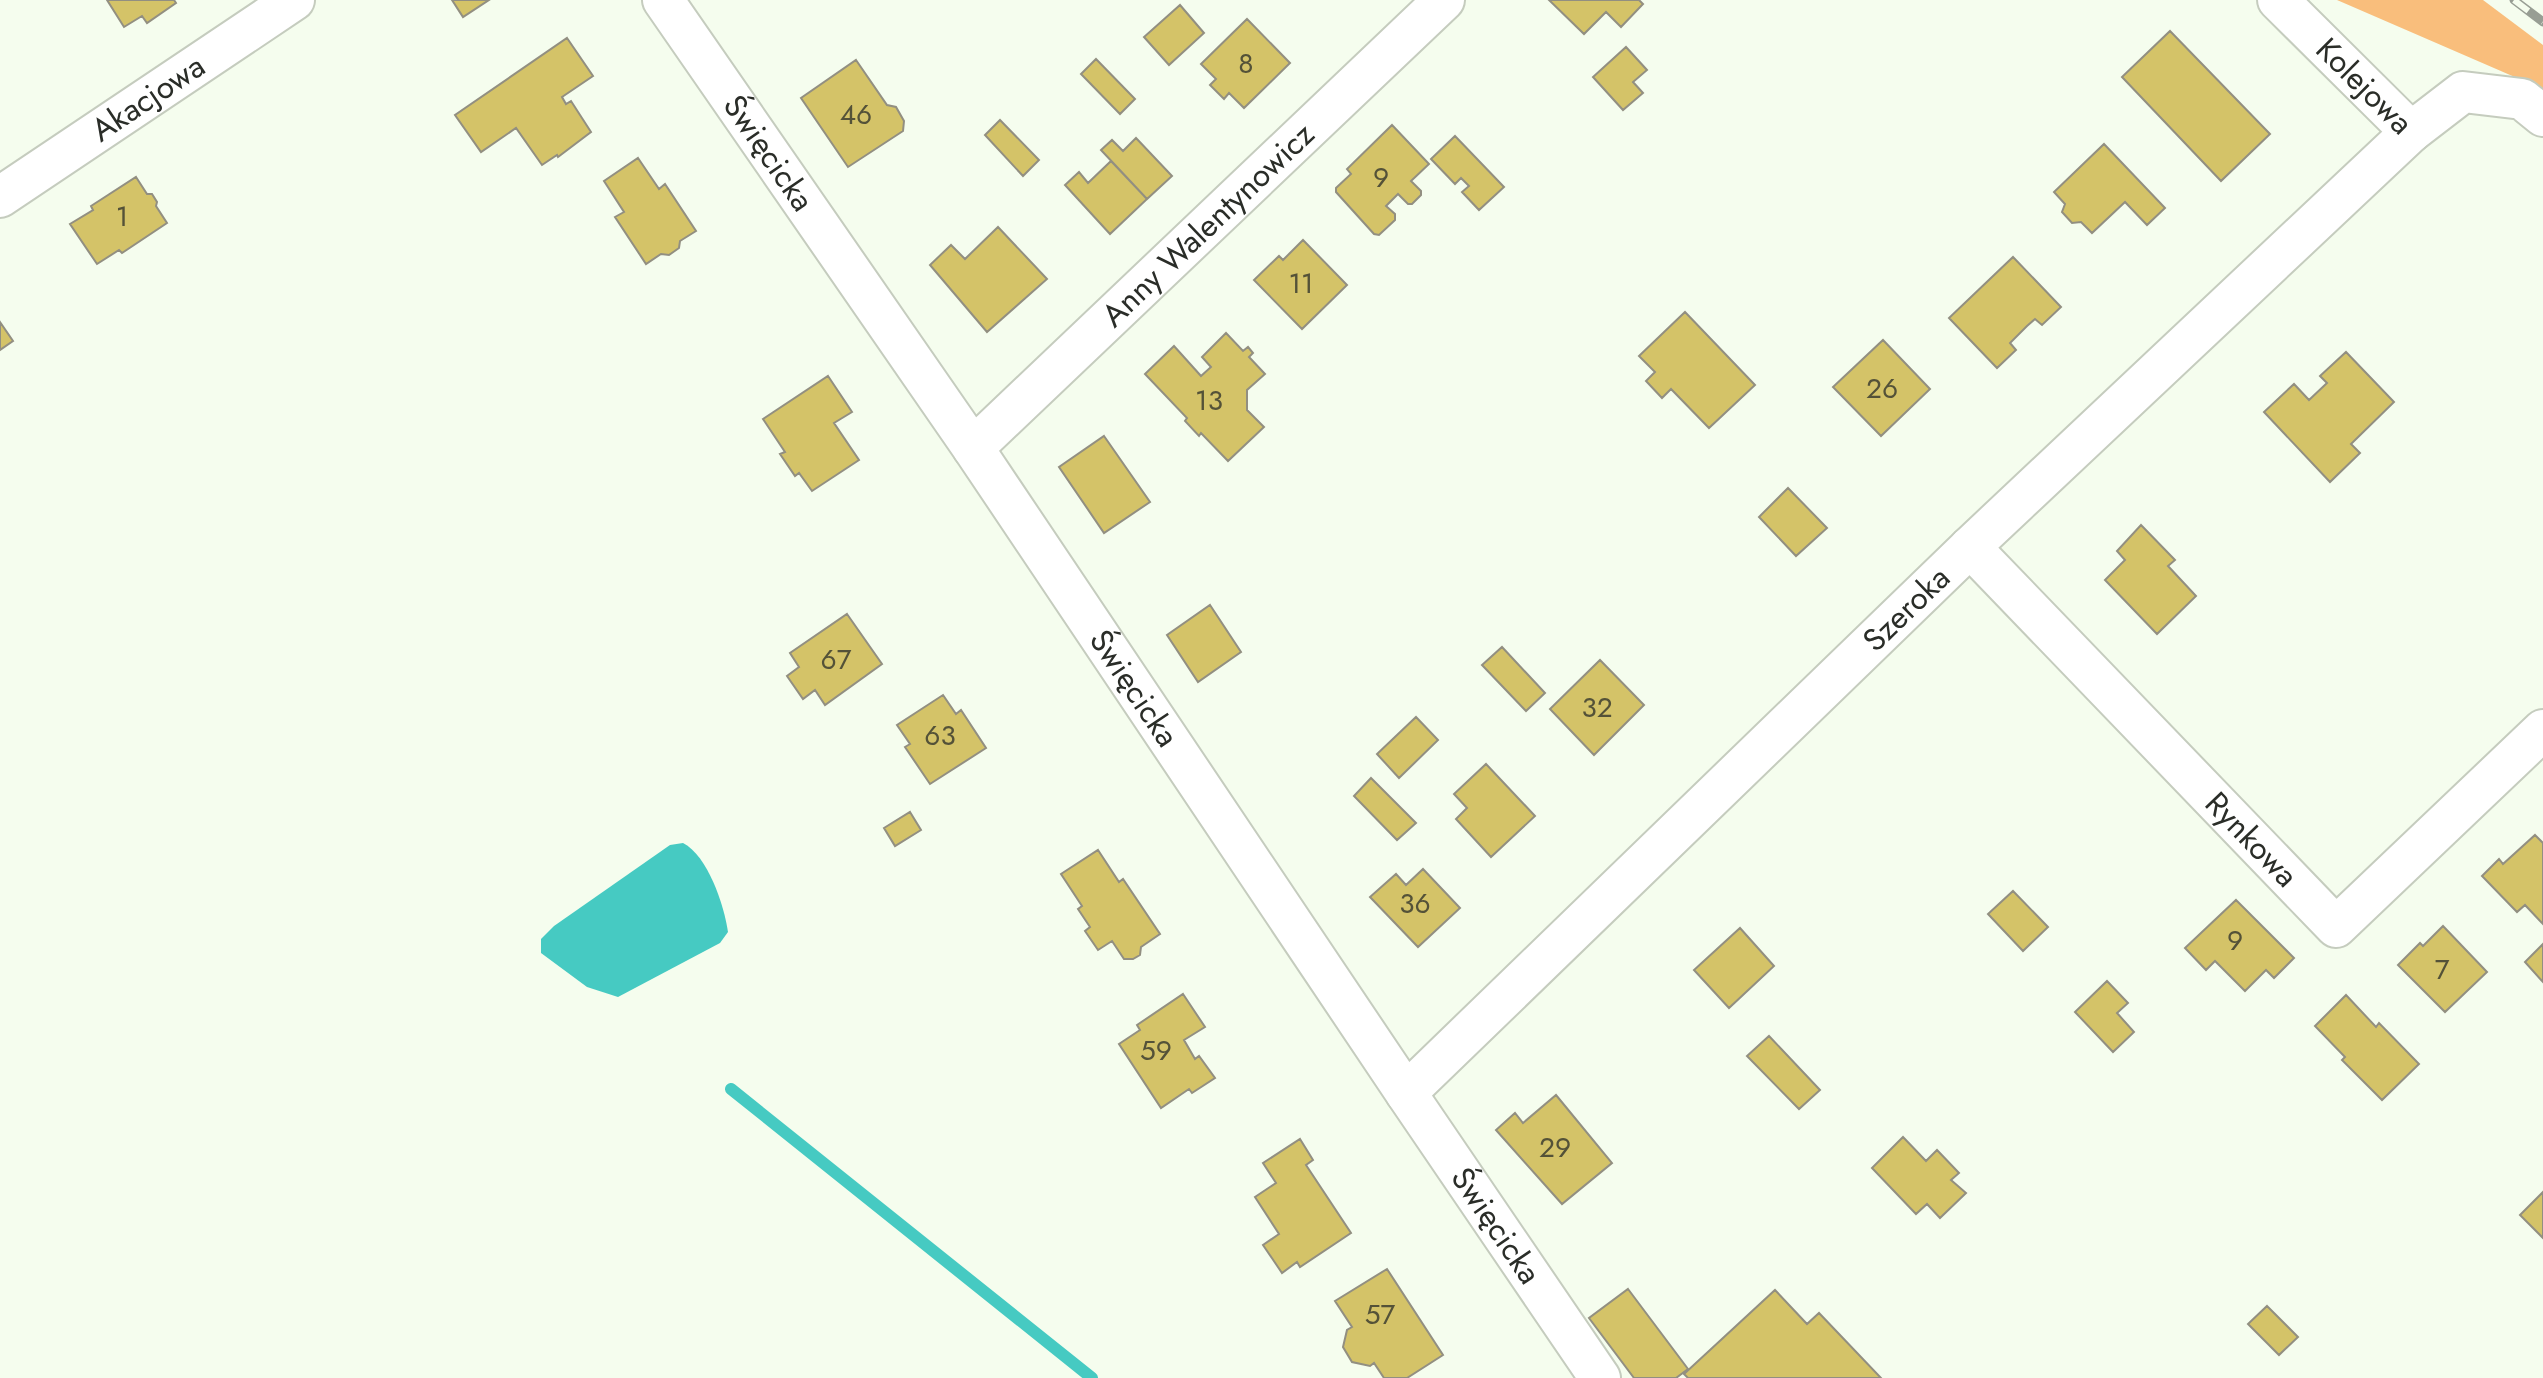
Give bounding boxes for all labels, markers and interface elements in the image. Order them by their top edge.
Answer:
street label: Kolejowa [2306,27,2424,145]
street label: Akacjowa [82,43,214,153]
house number: 8 [1238,43,1254,84]
street label: Święcicka [712,85,825,221]
house number: 46 [840,94,872,135]
street label: Anny Walentynowicz [1091,112,1325,337]
house number: 9 [1373,157,1389,198]
house number: 1 [116,196,128,237]
house number: 11 [1288,263,1314,304]
house number: 26 [1866,368,1898,409]
house number: 13 [1195,380,1223,421]
street label: Szeroka [1852,556,1960,662]
street label: Święcicka [1078,620,1190,756]
house number: 67 [821,639,852,680]
house number: 32 [1581,687,1613,728]
house number: 63 [924,715,956,756]
street label: Rynkowa [2195,781,2309,897]
house number: 36 [1399,883,1431,924]
house number: 9 [2227,920,2243,961]
house number: 7 [2435,949,2450,990]
house number: 59 [1140,1030,1172,1071]
house number: 29 [1539,1127,1571,1168]
street label: Święcicka [1440,1158,1553,1293]
house number: 57 [1365,1294,1396,1335]

